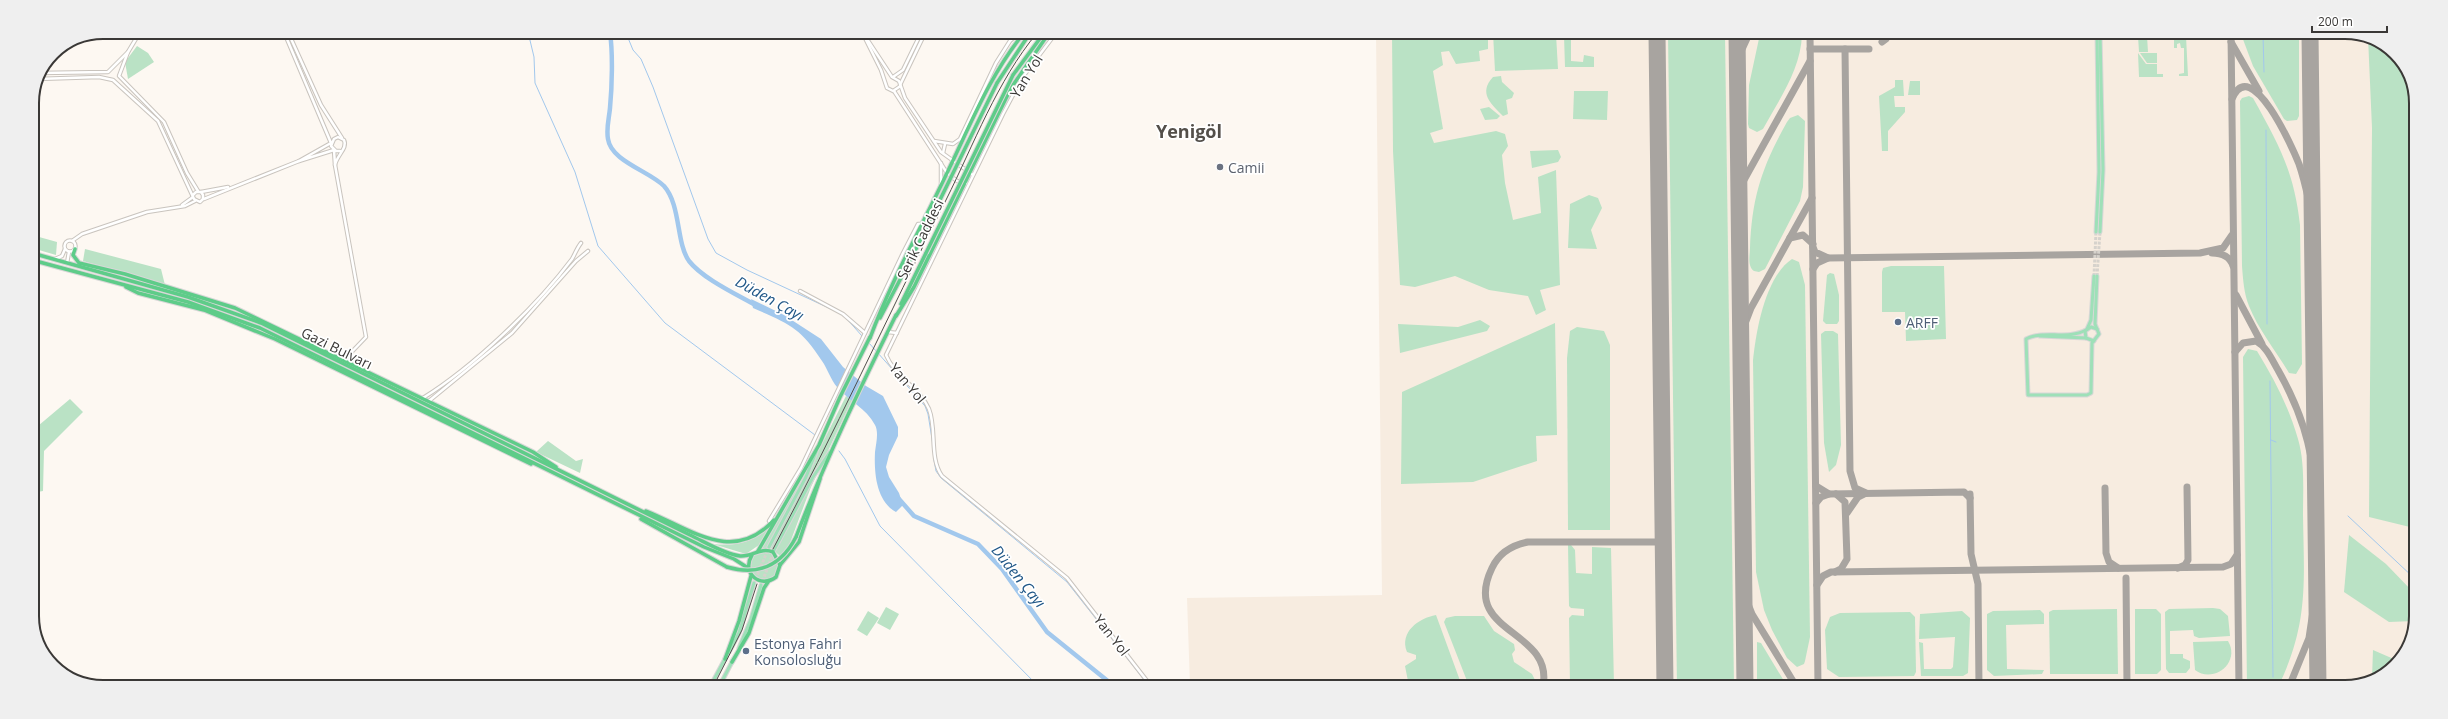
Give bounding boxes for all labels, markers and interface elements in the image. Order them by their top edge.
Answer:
scale bar [2312,8,2387,34]
text: 200 m [2318,13,2353,30]
street label: Yan Yol [1005,51,1047,101]
district label: Yenigöl [1156,119,1222,143]
place label: Camii [1228,158,1265,177]
marker: Camii [1215,162,1225,172]
street label: Serik Caddesi [892,195,948,283]
water label: Düden Çayı [732,271,808,325]
place label: ARFF [1906,313,1938,332]
marker: ARFF [1893,317,1903,327]
street label: Gazi Bulvarı [298,323,376,373]
street label: Yan Yol [885,359,931,407]
water label: Düden Çayı [988,540,1051,612]
street label: Yan Yol [1090,610,1134,660]
place label: Estonya Fahri Konsolosluğu [754,634,842,669]
marker: Estonya Fahri Konsolosluğu [741,646,751,656]

